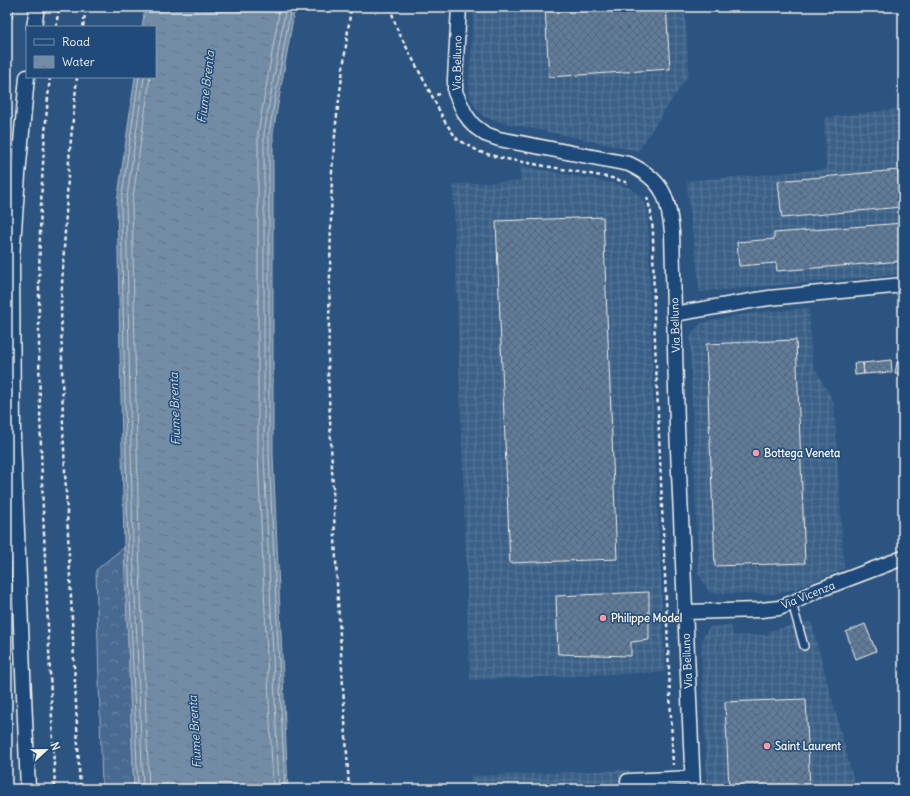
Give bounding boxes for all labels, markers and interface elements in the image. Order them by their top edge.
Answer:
legend [26,26,156,78]
text: Road [62,34,90,49]
street label: Via Belluno [450,35,464,91]
water label: Fiume Brenta [194,49,218,124]
text: Water [62,54,95,69]
street label: Via Belluno [667,297,683,353]
water label: Fiume Brenta [166,371,183,446]
place label: Bottega Veneta [764,446,841,461]
marker: Bottega Veneta [751,448,761,458]
street label: Via Vicenza [779,578,837,612]
place label: Philippe Model [611,611,682,626]
marker: Philippe Model [598,613,608,623]
street label: Via Belluno [679,633,695,689]
water label: Fiume Brenta [184,694,205,769]
north arrow [26,730,66,770]
place label: Saint Laurent [775,739,841,753]
text: N [47,740,63,752]
marker: Saint Laurent [762,741,772,751]

